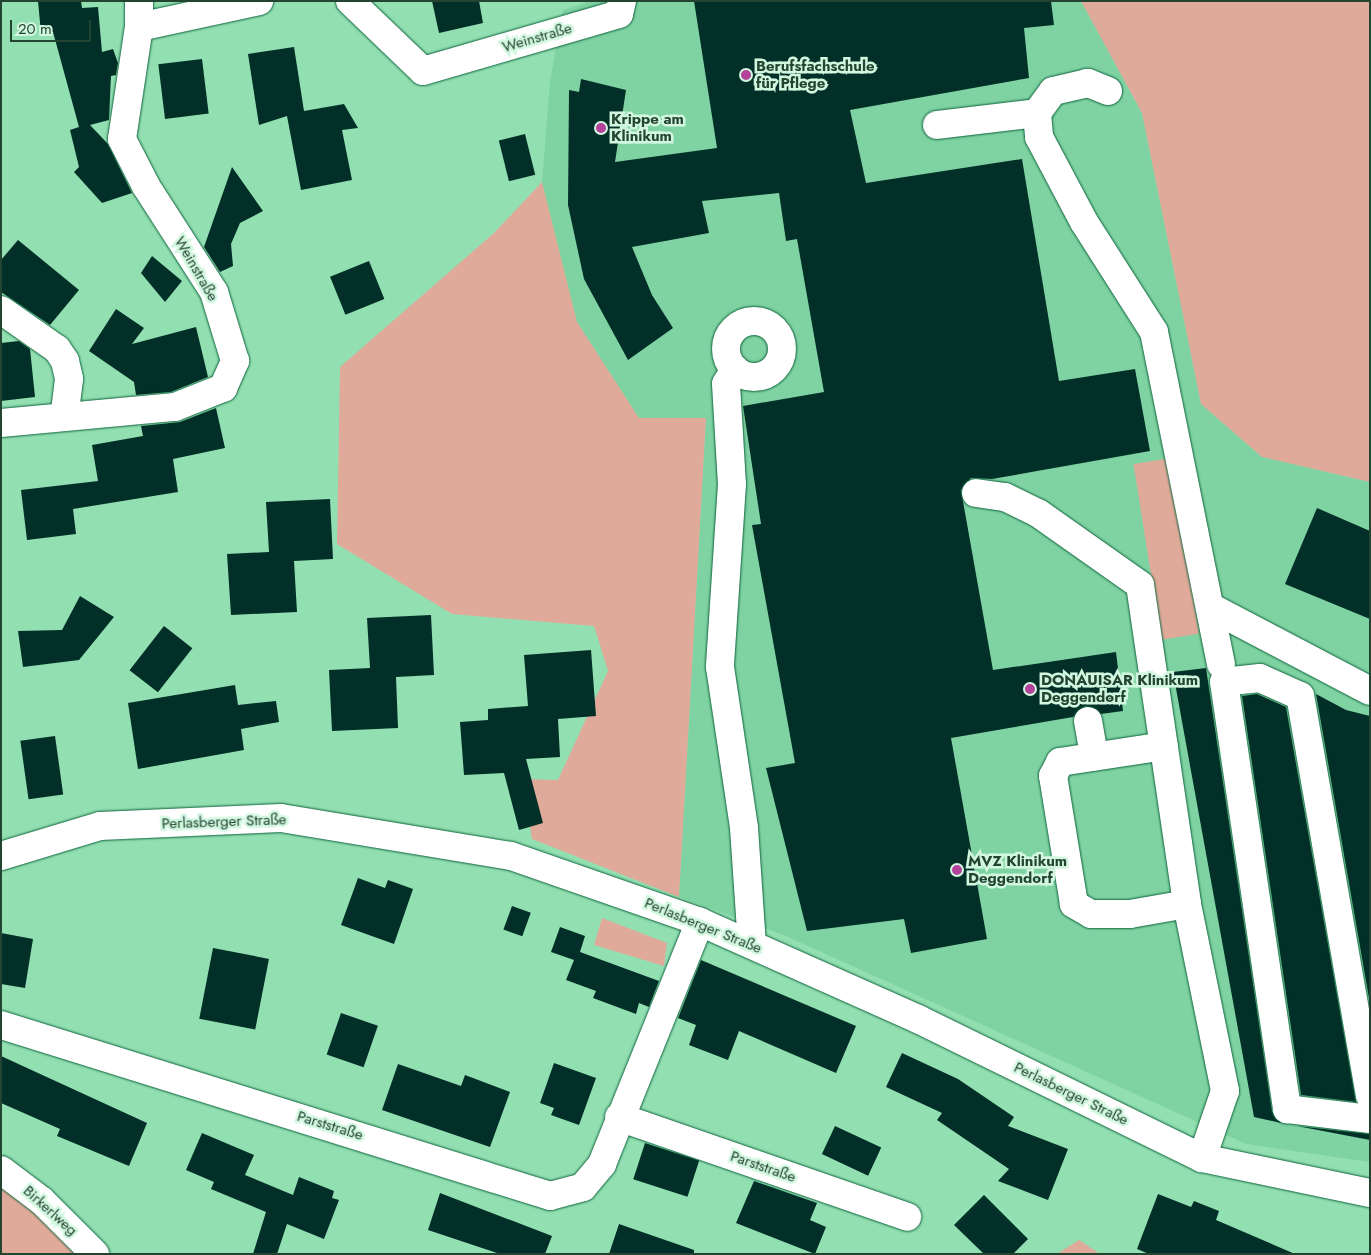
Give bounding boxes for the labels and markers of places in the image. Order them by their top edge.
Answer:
place label: Berufsfachschule für Pflege [756,57,875,92]
marker: Berufsfachschule für Pflege [740,69,752,81]
place label: Krippe am Klinikum [611,110,684,145]
marker: Krippe am Klinikum [595,122,607,134]
place label: DONAUISAR Klinikum Deggendorf [1041,671,1198,706]
marker: DONAUISAR Klinikum Deggendorf [1023,682,1037,696]
place label: MVZ Klinikum Deggendorf [968,852,1067,887]
marker: MVZ Klinikum Deggendorf [950,863,964,877]

